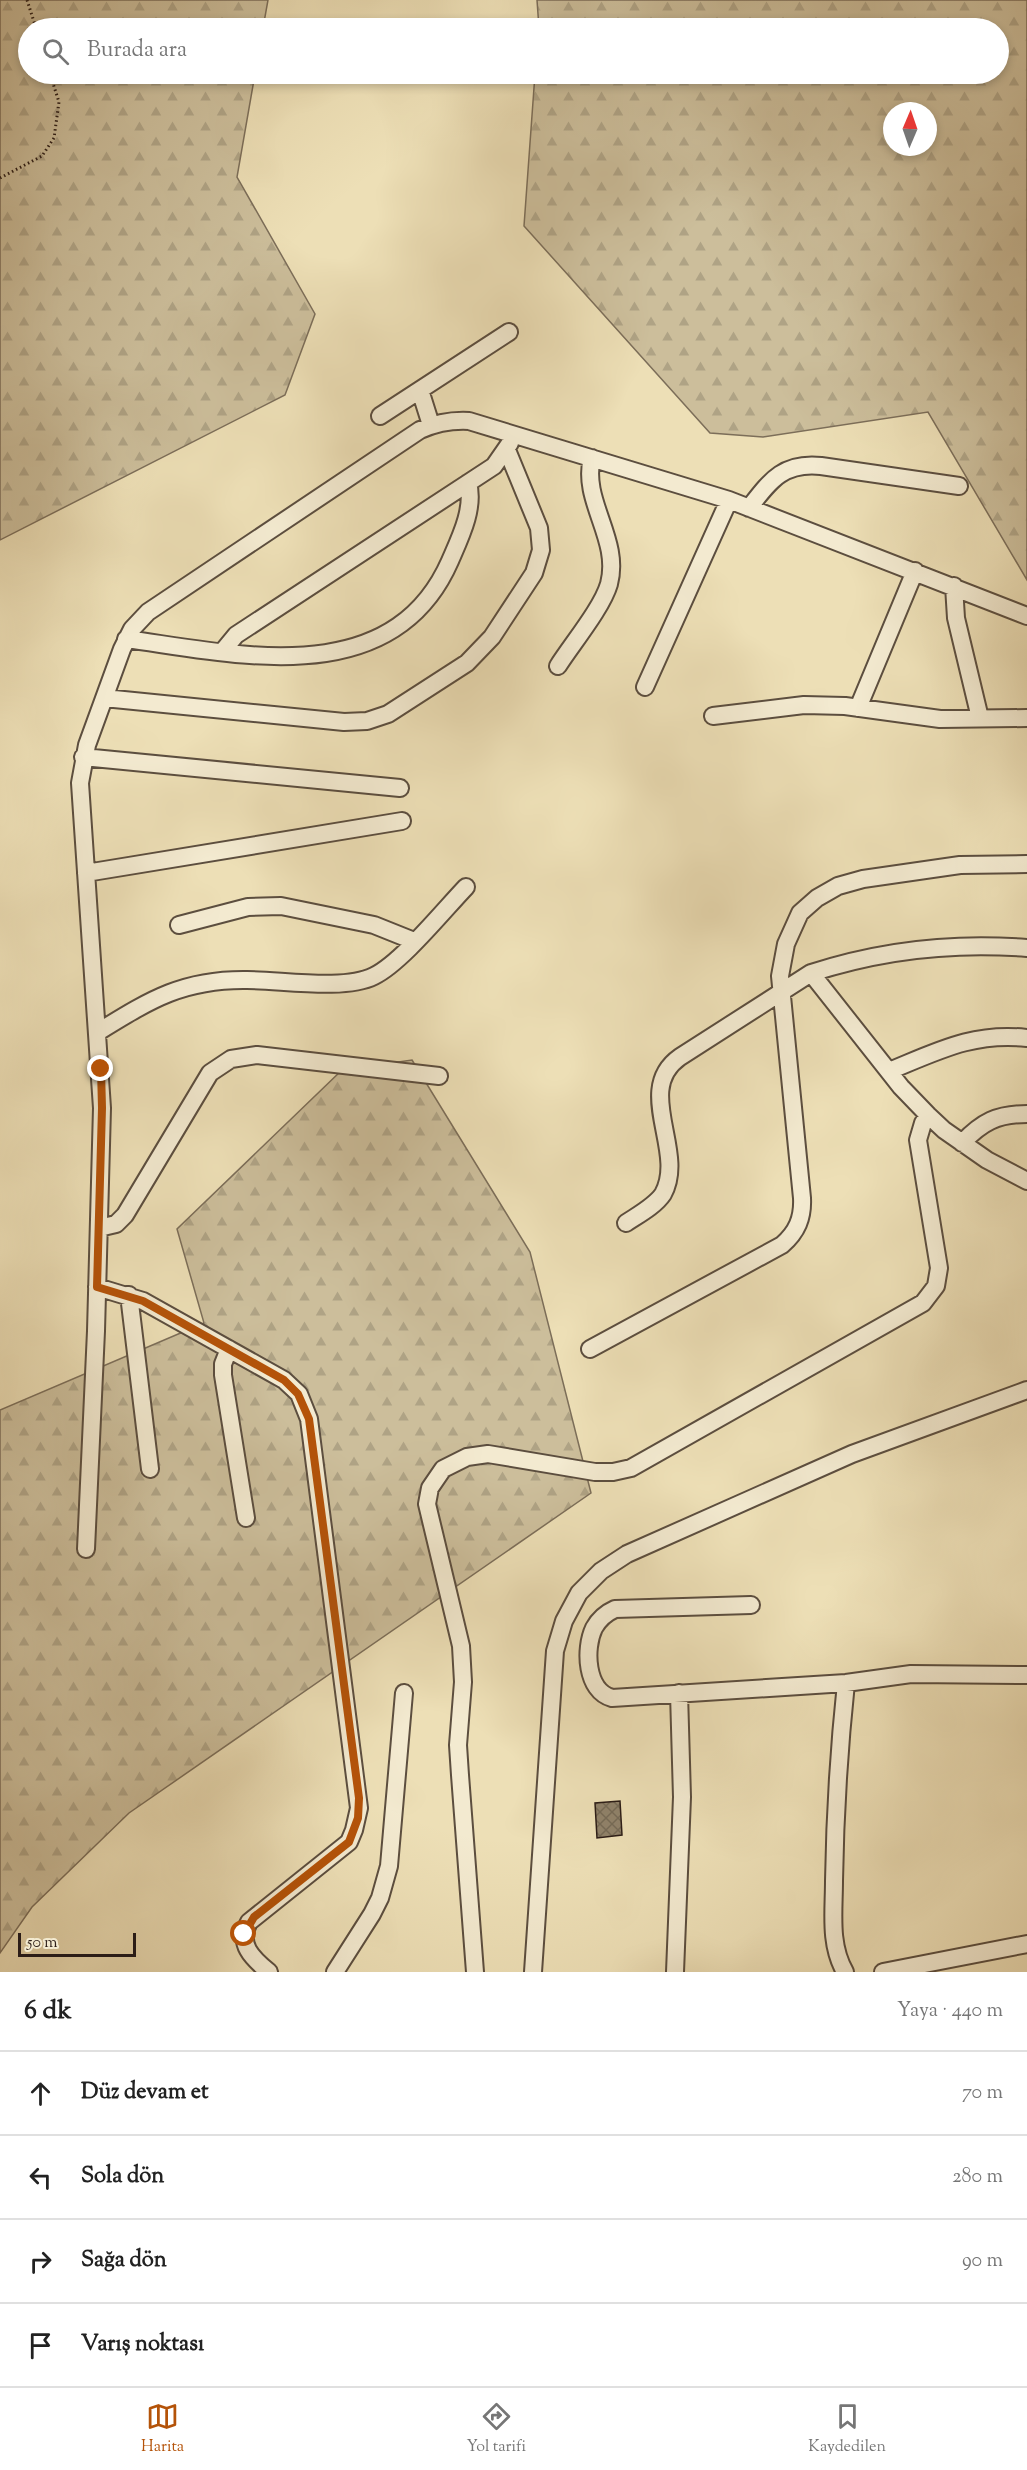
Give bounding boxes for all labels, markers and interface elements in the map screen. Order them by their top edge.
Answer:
search box [18,18,1009,84]
icon: search [39,35,72,68]
text: Burada ara [87,35,187,67]
north arrow [883,102,937,156]
route end [87,1055,113,1081]
route start [230,1920,256,1946]
scale bar [18,1930,136,1958]
text: 50 m [27,1932,58,1955]
text: 6 dk [24,1993,72,2030]
text: Yaya · 440 m [897,1997,1003,2026]
icon: ahead [24,2077,57,2110]
text: Düz devam et [81,2077,208,2109]
text: 70 m [962,2079,1003,2108]
icon: left [24,2161,57,2194]
text: Sola dön [81,2161,164,2193]
text: 280 m [952,2163,1003,2192]
icon: right [24,2245,57,2278]
text: Sağa dön [81,2245,167,2277]
text: 90 m [962,2247,1003,2276]
icon: arrive [24,2329,57,2362]
text: Varış noktası [81,2329,204,2361]
tab: Harita [141,2400,184,2459]
tab: Yol tarifi [466,2400,526,2459]
tab: Kaydedilen [808,2400,886,2459]

